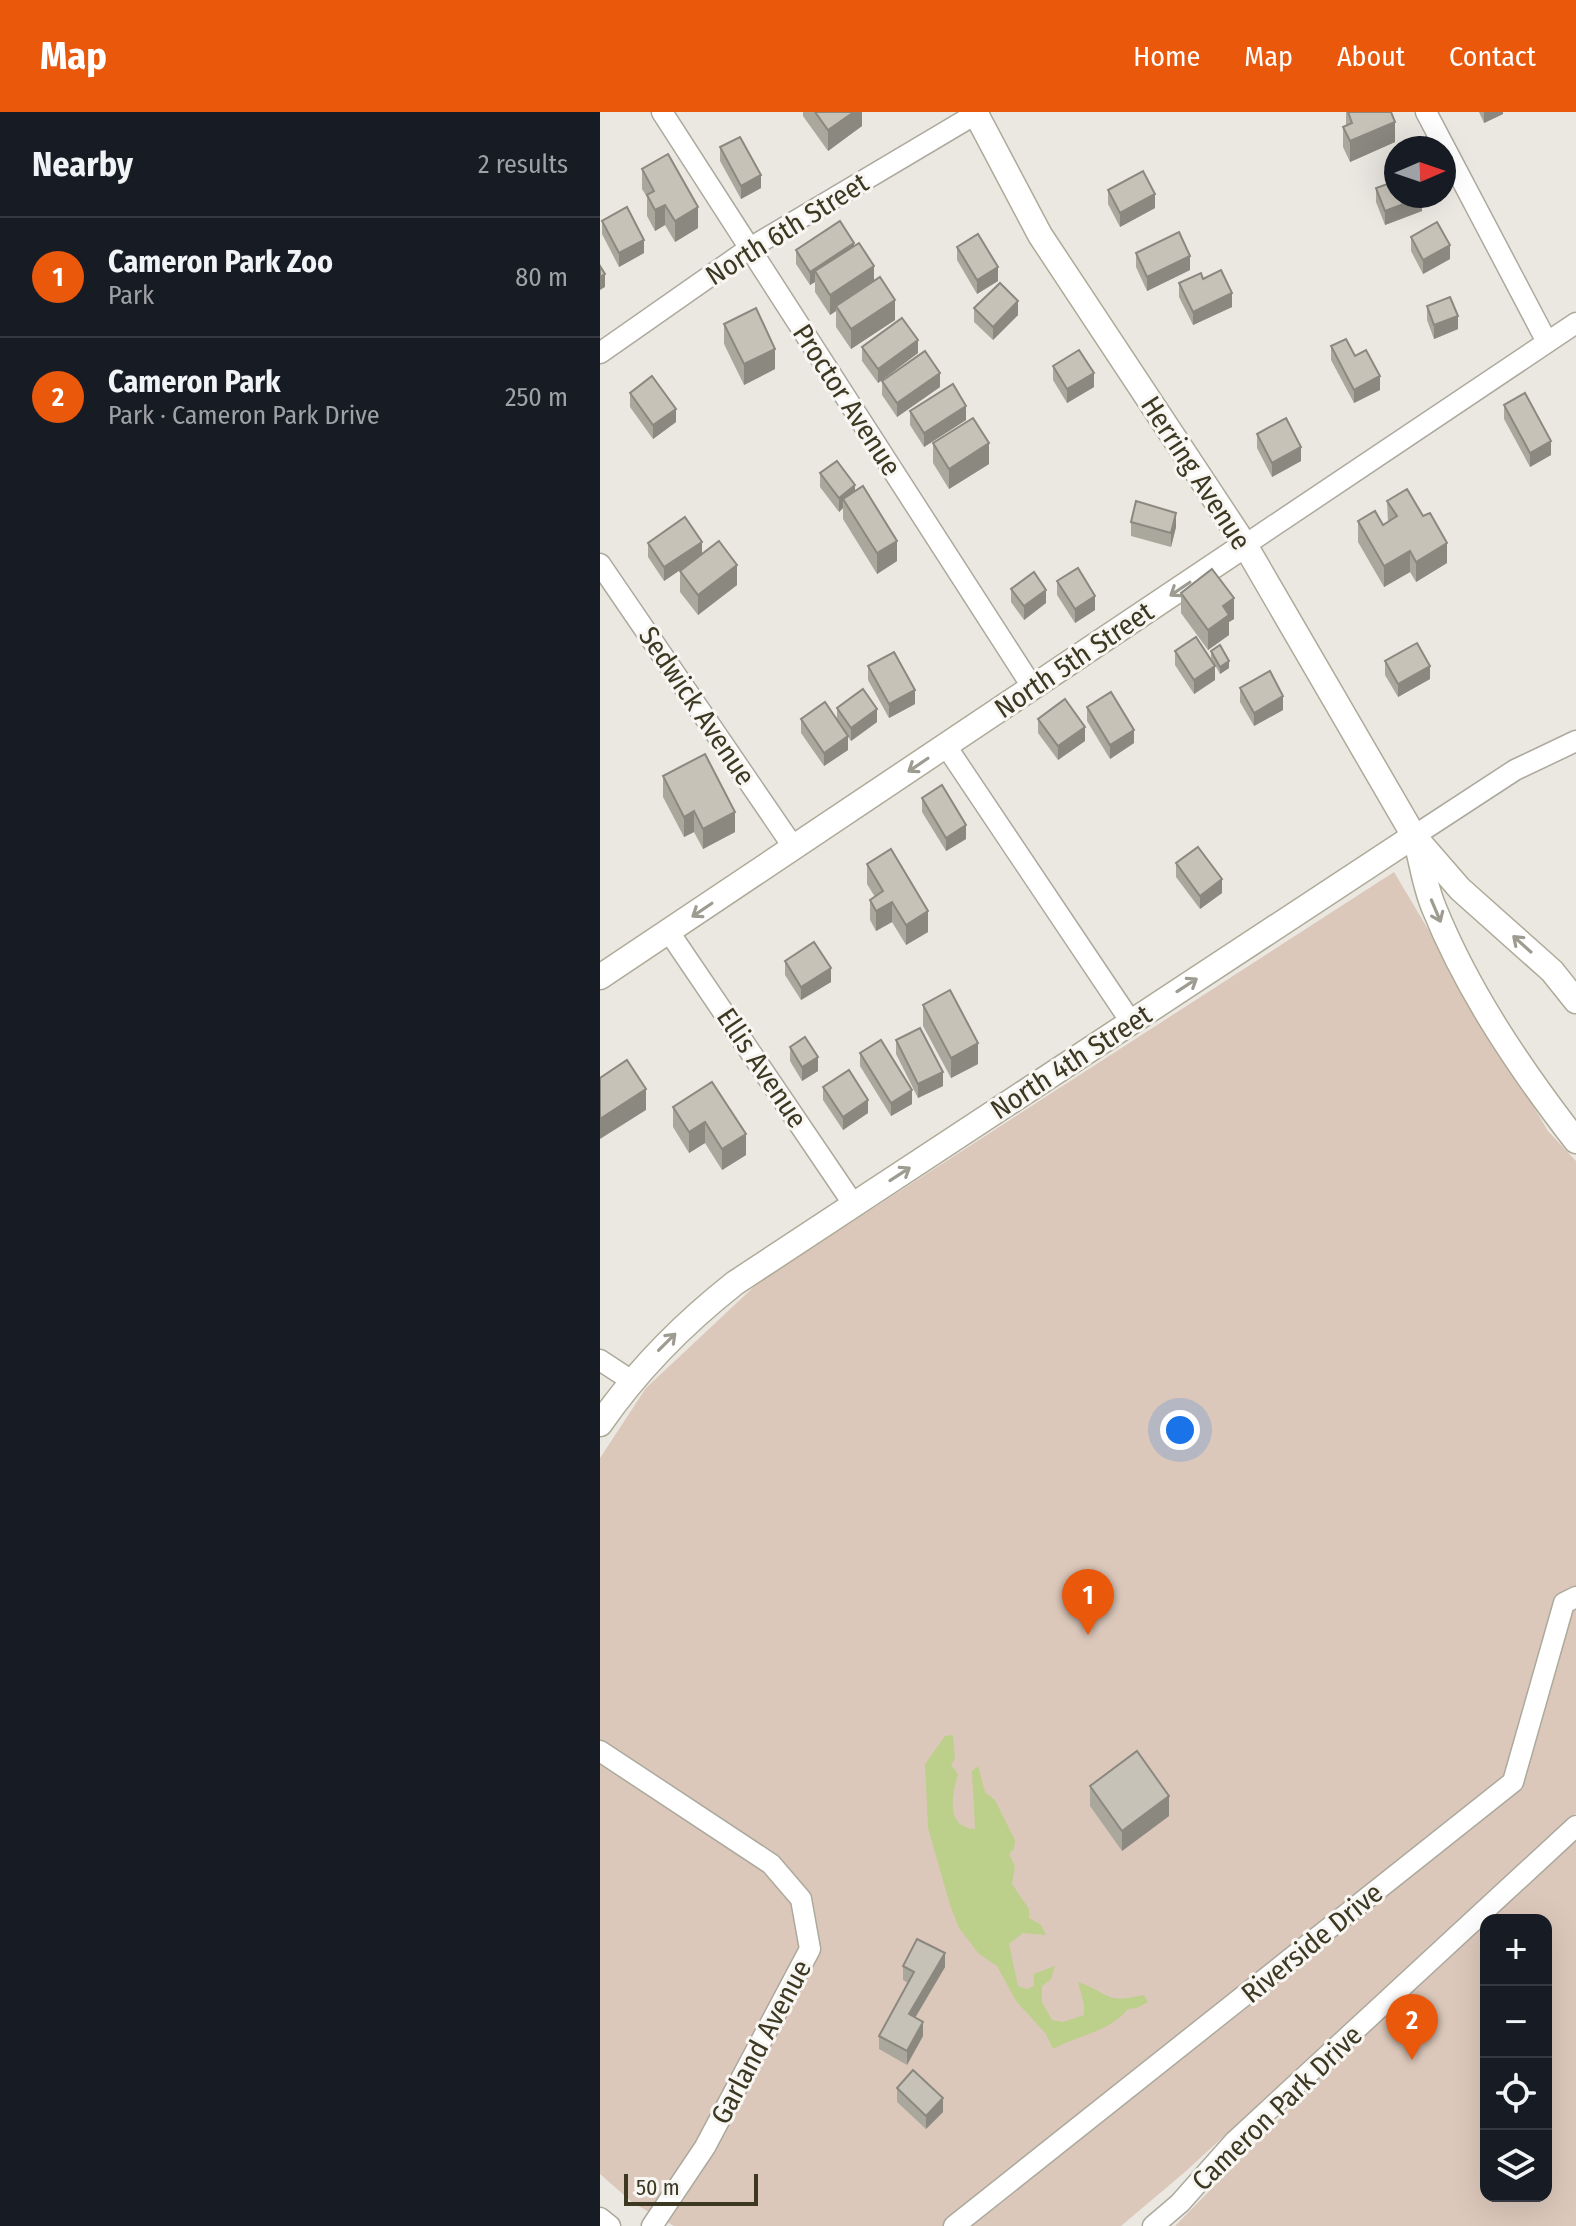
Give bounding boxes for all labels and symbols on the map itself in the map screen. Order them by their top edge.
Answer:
north arrow [1384,136,1456,208]
street label: North 6th Street [700,165,875,292]
street label: Proctor Avenue [786,318,908,482]
street label: Herring Avenue [1134,390,1258,556]
one-way arrow [1170,581,1192,597]
street label: North 5th Street [989,594,1160,725]
street label: Sedwick Avenue [632,621,762,791]
one-way arrow [907,757,929,773]
one-way arrow [1430,898,1444,922]
one-way arrow [691,901,713,918]
one-way arrow [1513,936,1533,954]
one-way arrow [1175,977,1198,993]
street label: North 4th Street [984,997,1158,1126]
street label: Ellis Avenue [710,1002,814,1134]
one-way arrow [888,1166,911,1182]
one-way arrow [657,1333,676,1352]
your location [1160,1410,1200,1450]
pin: 1 [1062,1569,1114,1635]
street label: Riverside Drive [1235,1876,1389,2010]
street label: Garland Avenue [704,1954,818,2130]
pin: 2 [1386,1994,1438,2060]
street label: Cameron Park Drive [1185,2018,1369,2198]
scale bar [624,2170,758,2206]

